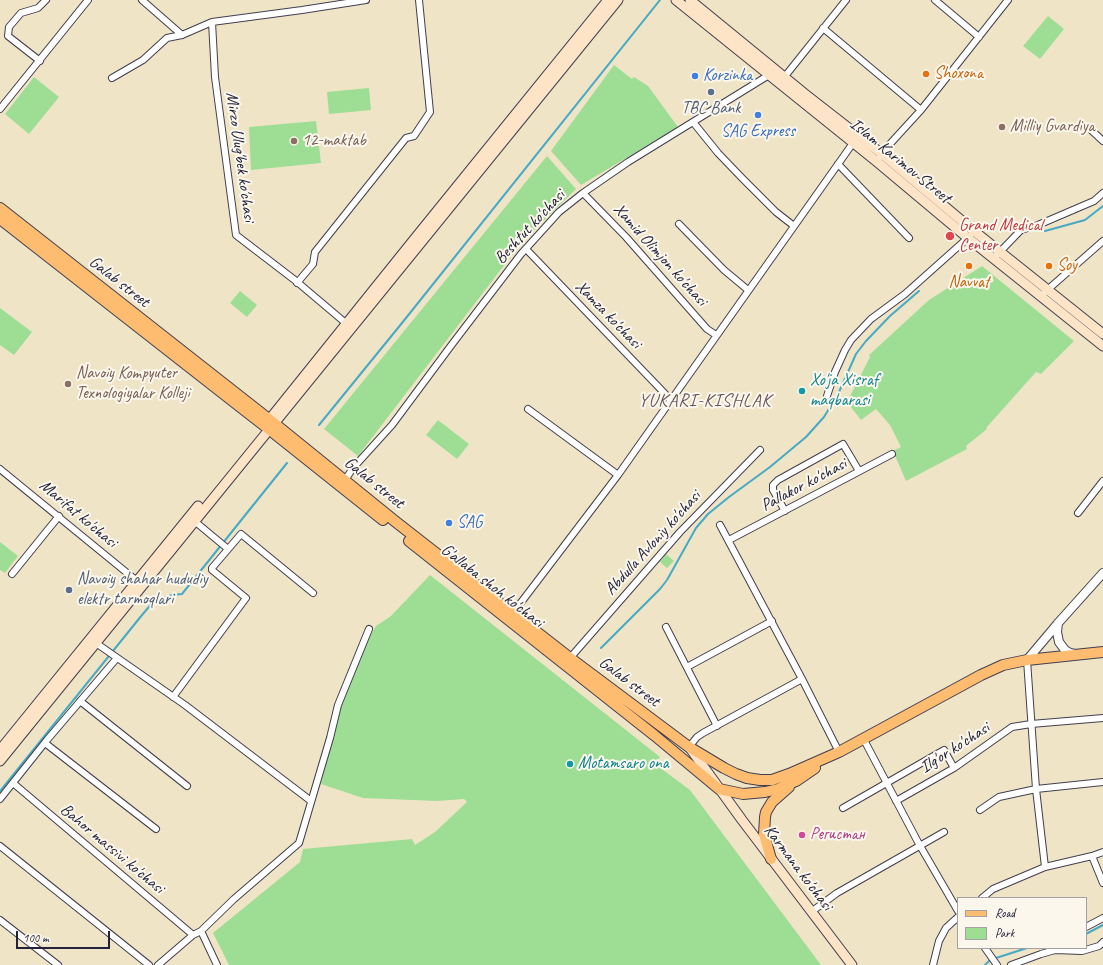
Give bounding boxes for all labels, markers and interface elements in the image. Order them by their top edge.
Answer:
place label: Shoxona [934,64,983,84]
place label: Korzinka [703,66,752,86]
marker: Shoxona [921,69,931,79]
marker: Korzinka [690,71,700,81]
marker: TBC Bank [706,87,716,97]
street label: Mirzo Ulug'bek ko'chasi [221,91,259,223]
place label: TBC Bank [682,99,740,119]
marker: SAG Express [753,110,763,120]
street label: Islam Karimov Street [845,114,955,208]
place label: Milliy Gvardiya [1010,117,1095,137]
place label: SAG Express [721,122,795,142]
marker: Milliy Gvardiya [997,122,1007,132]
place label: 12-maktab [302,131,366,151]
marker: 12-maktab [289,136,299,146]
street label: Beshtut ko'chasi [490,186,570,268]
street label: Xamid Olimjon ko'chasi [609,200,711,310]
place label: Grand Medical Center [959,216,1043,256]
marker: Grand Medical Center [944,230,956,242]
street label: Galab street [85,252,153,312]
place label: Soy [1057,256,1077,276]
marker: Navvat [964,261,974,271]
marker: Soy [1044,261,1054,271]
place label: Navvat [949,273,989,293]
street label: Xamza ko'chasi [571,277,645,353]
place label: Navoiy Kompyuter Texnologiyalar Kolleji [76,364,190,404]
place label: Xo'ja Xisraf maqbarasi [810,371,878,411]
marker: Navoiy Kompyuter Texnologiyalar Kolleji [63,379,73,389]
marker: Xo'ja Xisraf maqbarasi [797,386,807,396]
district label: YUKARI-KISHLAK [639,390,771,412]
street label: Galab street [340,453,408,513]
street label: Pallakor ko'chasi [758,454,850,516]
street label: Marifat ko'chasi [35,476,121,552]
street label: Abdulla Avloniy ko'chasi [601,486,705,600]
place label: SAG [457,513,482,533]
marker: SAG [444,518,454,528]
street label: G'allaba shoh ko'chasi [437,540,547,632]
place label: Navoiy shahar hududiy elektr tarmoqlari [77,570,208,610]
marker: Navoiy shahar hududiy elektr tarmoqlari [64,585,74,595]
street label: Galab street [594,652,664,712]
street label: Ilg'or ko'chasi [916,718,994,778]
place label: Motamsaro ona [578,754,669,774]
marker: Motamsaro ona [565,759,575,769]
street label: Bahor massivi ko'chasi [56,800,168,898]
street label: Karmana ko'chasi [759,821,837,915]
place label: Регистан [810,825,865,845]
marker: Регистан [797,830,807,840]
legend [957,897,1087,949]
text: Road [995,905,1015,921]
scale bar [18,923,112,949]
text: Park [995,925,1014,941]
text: 100 m [23,930,49,946]

